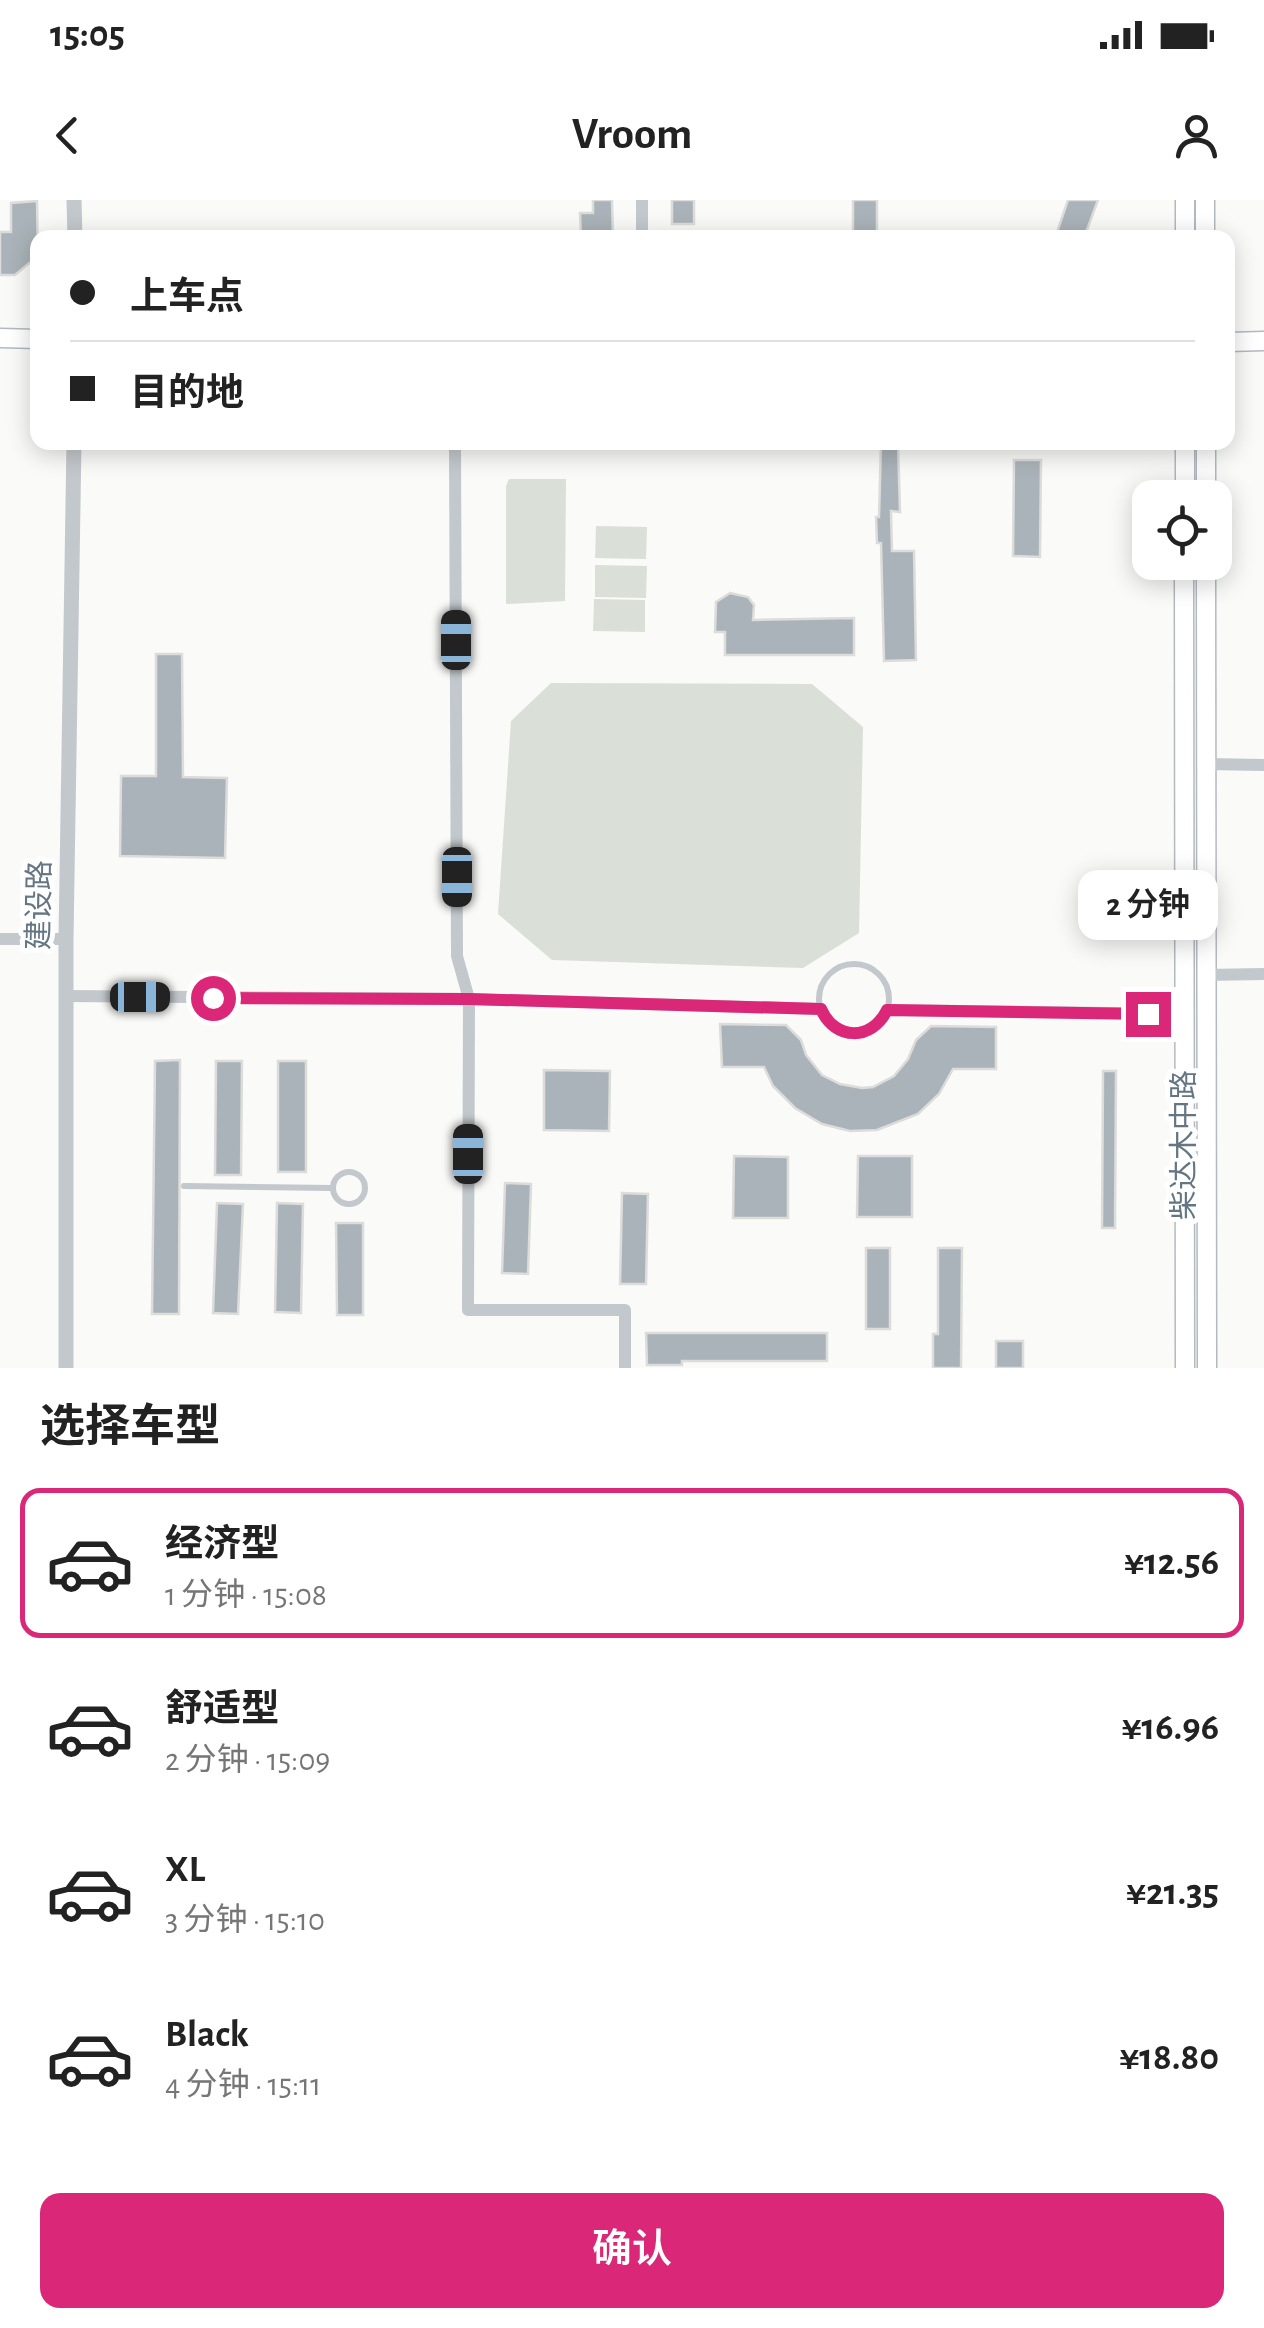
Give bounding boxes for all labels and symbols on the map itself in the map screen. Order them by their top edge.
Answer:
car [441,610,471,670]
car [442,847,472,907]
street label: 建设路 [22,860,56,950]
callout: 2 分钟 [1078,869,1218,939]
route start [191,976,236,1021]
car [110,982,170,1012]
route end [1126,992,1171,1037]
street label: 柴达木中路 [1168,1070,1200,1220]
car [453,1124,483,1184]

